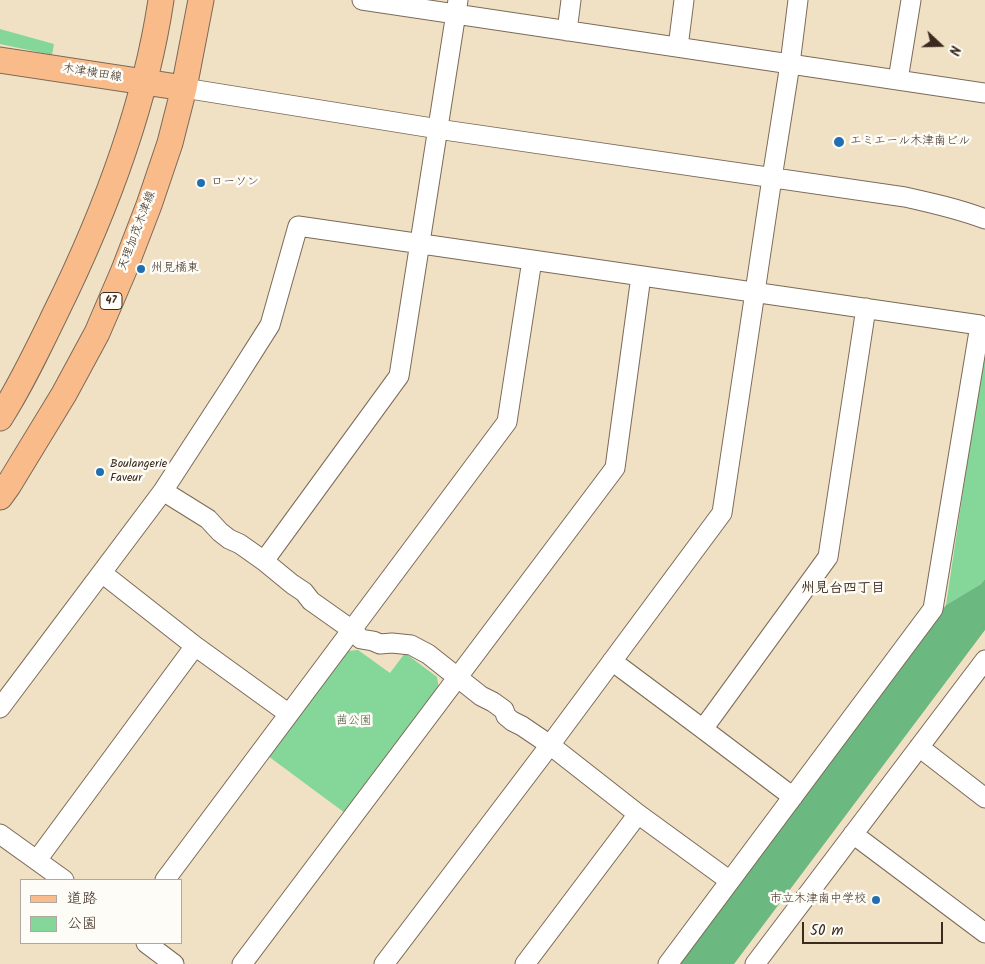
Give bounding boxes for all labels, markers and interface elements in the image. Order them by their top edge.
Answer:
north arrow [915,20,965,70]
text: N [942,42,966,58]
street label: 木津横田線 [61,62,123,86]
marker: エミエール木津南ビル [832,135,846,149]
place label: エミエール木津南ビル [850,135,970,149]
place label: ローソン [211,176,259,190]
marker: ローソン [195,177,207,189]
street label: 天理加茂木津線 [116,189,160,273]
place label: 州見橋東 [151,262,199,276]
marker: 州見橋東 [135,263,147,275]
road number: 47 [100,292,122,310]
place label: Boulangerie Faveur [110,458,167,486]
marker: Boulangerie Faveur [94,466,106,478]
district label: 州見台四丁目 [801,582,885,598]
park label: 茜公園 [336,715,372,729]
legend [20,879,182,944]
text: 道路 [67,887,97,911]
place label: 市立木津南中学校 [770,893,866,907]
marker: 市立木津南中学校 [870,894,882,906]
text: 公園 [67,912,97,936]
scale bar [805,912,946,944]
text: 50 m [810,919,844,943]

